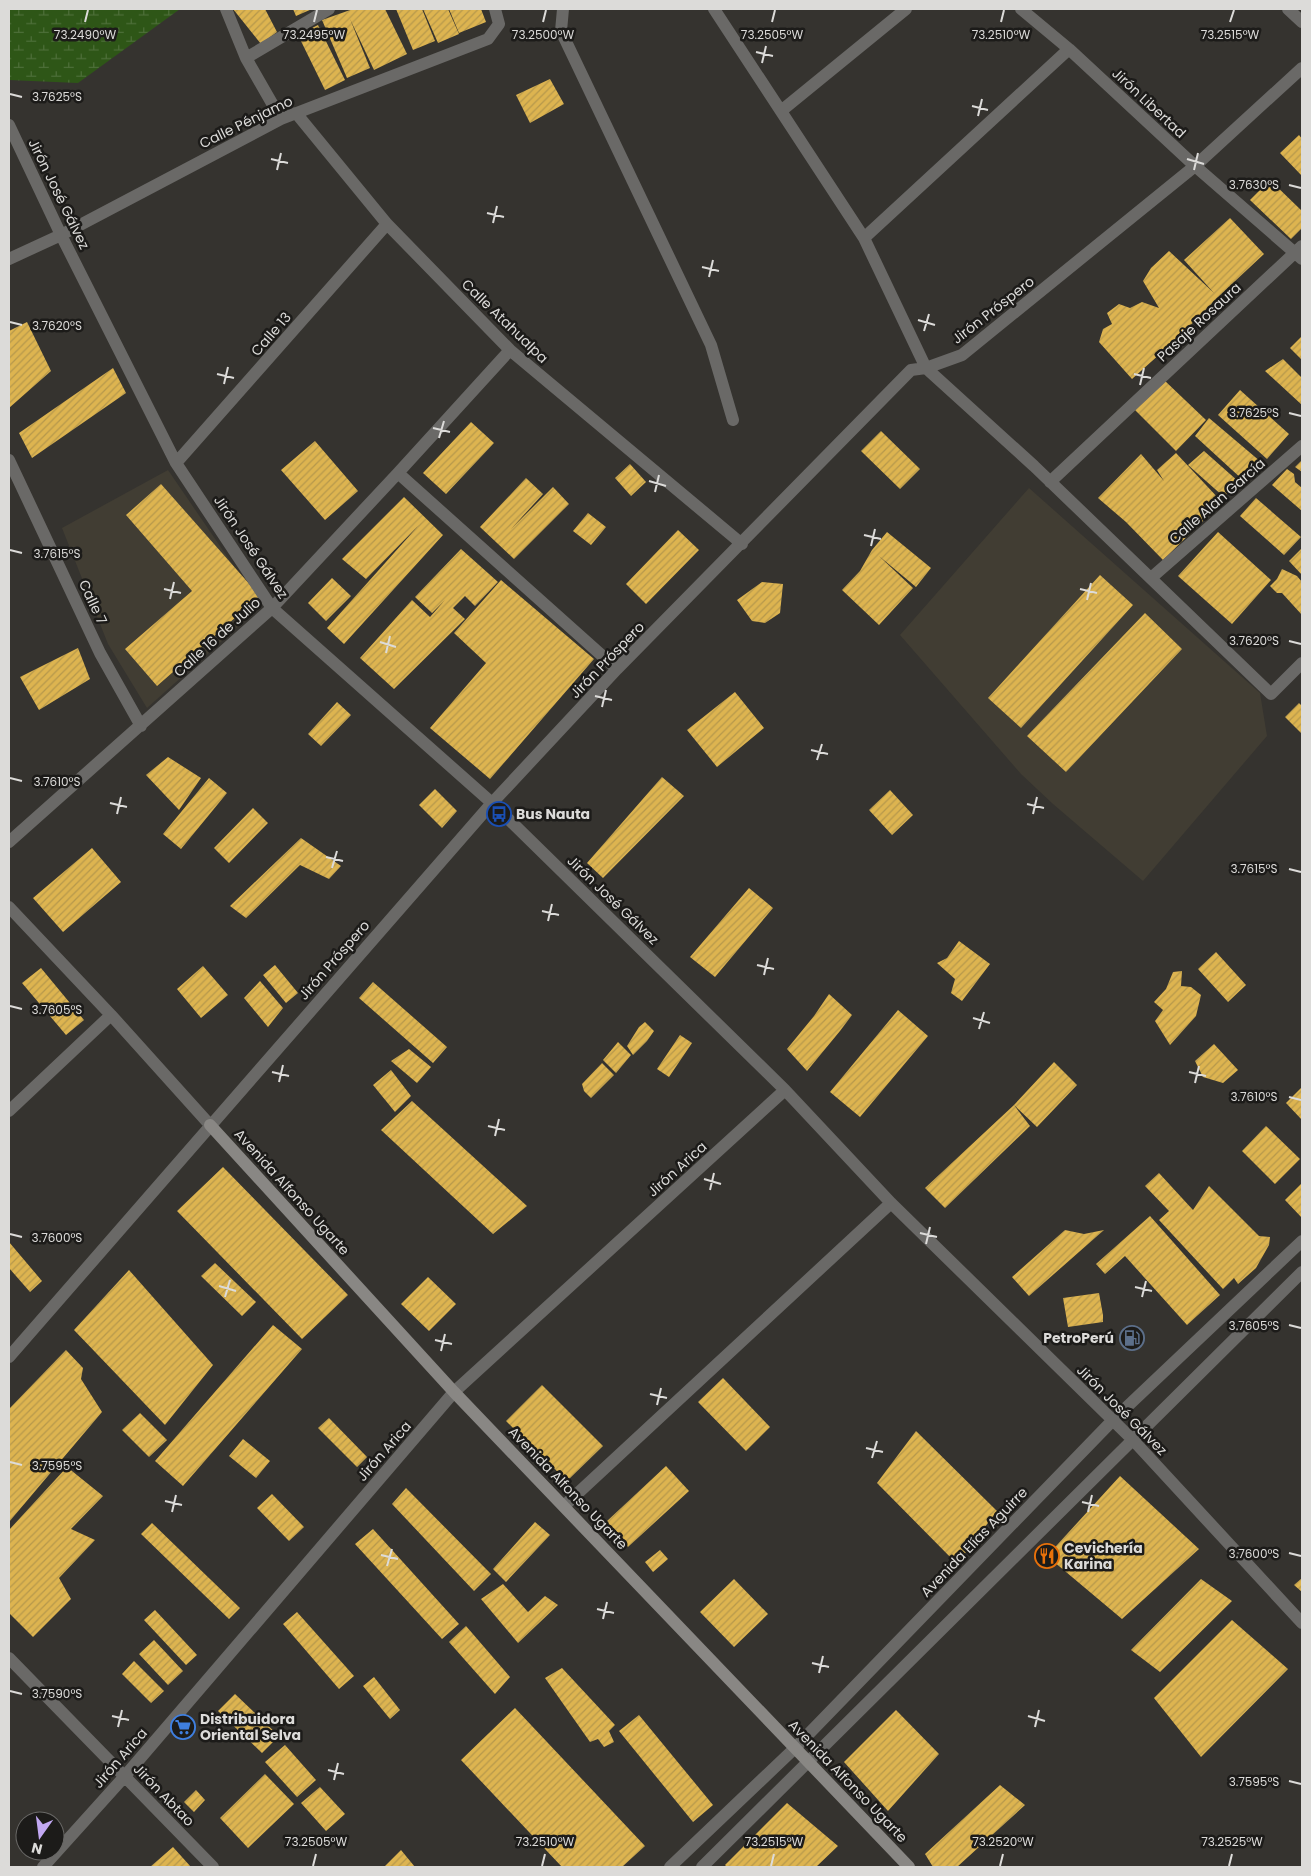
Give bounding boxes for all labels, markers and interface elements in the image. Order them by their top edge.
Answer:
text: 73.2490°W [54,26,116,43]
text: 73.2495°W [283,26,345,43]
text: 73.2500°W [512,26,574,43]
text: 73.2505°W [741,26,803,43]
text: 73.2510°W [972,26,1031,43]
text: 73.2515°W [1201,26,1260,43]
street label: Jirón Libertad [1108,63,1190,143]
text: 3.7625°S [32,88,82,105]
street label: Calle Pénjamo [196,91,296,153]
street label: Jirón José Gálvez [24,135,94,253]
text: 3.7630°S [1229,176,1279,193]
street label: Jirón Próspero [948,271,1038,349]
street label: Calle Atahualpa [457,274,553,368]
street label: Pasaje Rosaura [1153,278,1245,366]
street label: Calle 13 [246,308,296,360]
text: 3.7620°S [32,317,82,334]
text: 3.7625°S [1229,404,1279,421]
street label: Calle Alan García [1165,454,1269,548]
street label: Jirón José Gálvez [209,491,293,603]
text: 3.7615°S [33,545,81,562]
street label: Calle 7 [74,576,112,628]
street label: Calle 16 de Julio [169,592,265,682]
street label: Jirón Próspero [565,617,649,703]
text: 3.7620°S [1229,632,1279,649]
text: 3.7610°S [33,773,81,790]
bus stop icon: Bus Nauta [486,801,512,827]
place label: Bus Nauta [516,804,590,824]
street label: Jirón José Gálvez [563,851,663,949]
text: 3.7615°S [1230,860,1278,877]
street label: Jirón Próspero [294,916,374,1004]
text: 3.7605°S [32,1001,82,1018]
text: 3.7610°S [1230,1088,1278,1105]
street label: Avenida Alfonso Ugarte [230,1124,354,1260]
street label: Jirón Arica [643,1137,711,1201]
text: 3.7600°S [32,1229,82,1246]
text: 3.7605°S [1229,1317,1279,1334]
fuel station icon: PetroPerú [1119,1325,1145,1351]
place label: PetroPerú [1043,1328,1114,1348]
street label: Jirón José Gálvez [1072,1360,1172,1460]
street label: Jirón Arica [352,1417,416,1485]
street label: Avenida Alfonso Ugarte [504,1422,632,1554]
text: 3.7595°S [32,1457,82,1474]
street label: Avenida Elías Aguirre [916,1482,1032,1601]
place label: Cevichería Karina [1064,1538,1143,1574]
restaurant icon: Cevichería Karina [1034,1543,1060,1569]
text: 3.7600°S [1229,1545,1279,1562]
text: 3.7590°S [32,1685,82,1702]
place label: Distribuidora Oriental Selva [200,1709,301,1745]
supermarket icon: Distribuidora Oriental Selva [170,1714,196,1740]
street label: Avenida Alfonso Ugarte [784,1715,912,1847]
street label: Jirón Arica [88,1724,152,1792]
street label: Jirón Abtao [129,1759,199,1831]
text: 3.7595°S [1229,1773,1279,1790]
north arrow [15,1811,65,1861]
text: 73.2505°W [285,1833,347,1850]
text: 73.2510°W [516,1833,575,1850]
text: 73.2515°W [745,1833,804,1850]
text: 73.2520°W [972,1833,1034,1850]
text: 73.2525°W [1201,1833,1263,1850]
text: N [29,1838,44,1860]

